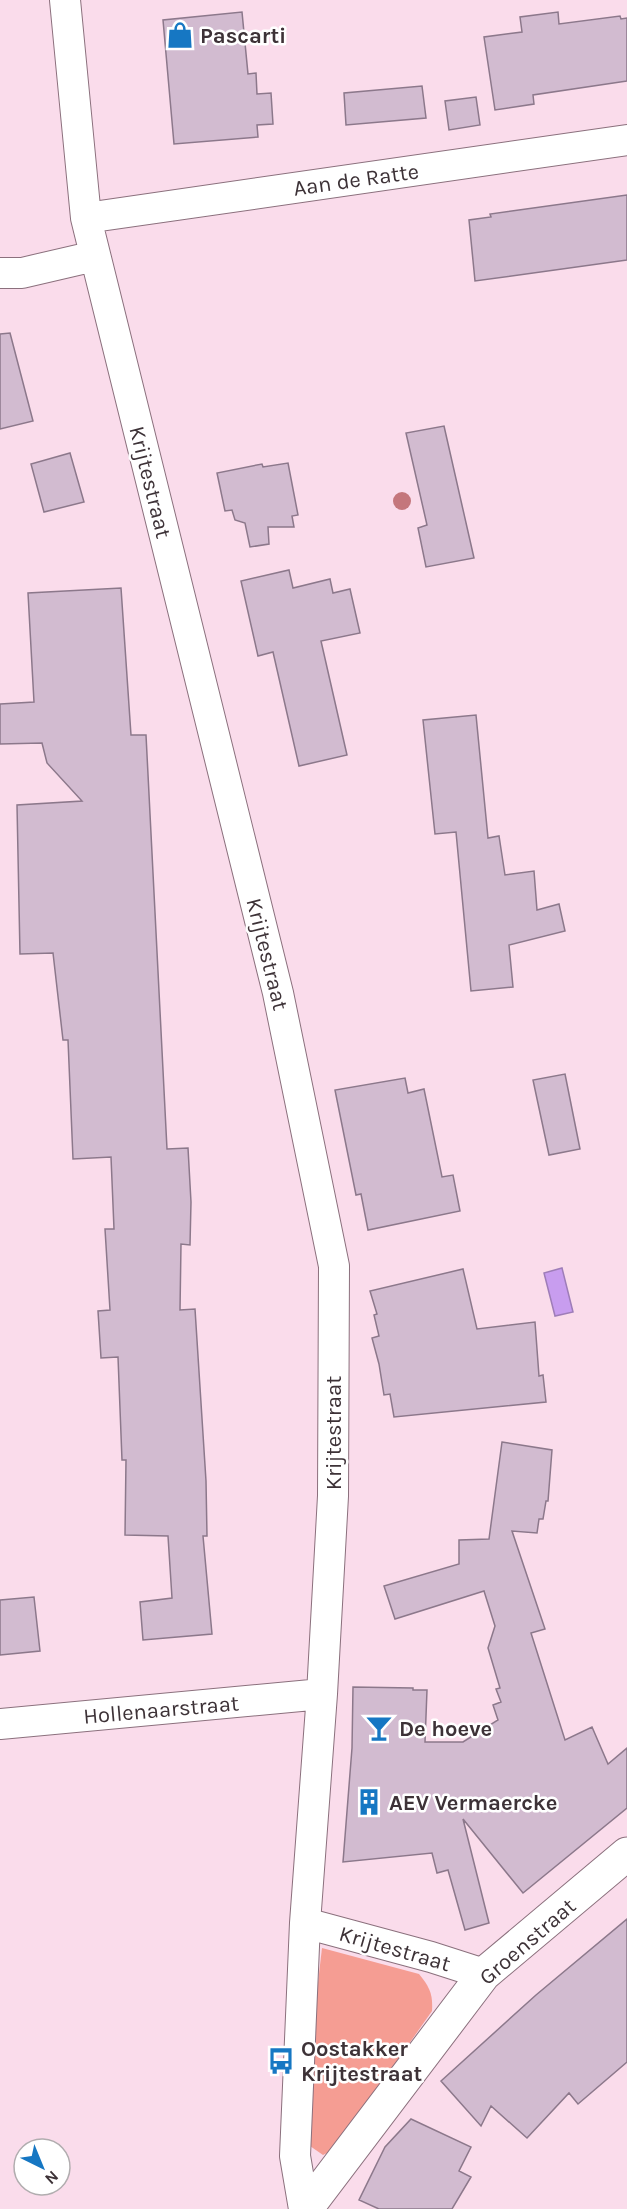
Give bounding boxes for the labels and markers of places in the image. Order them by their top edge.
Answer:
shop icon: Pascarti [165,20,195,50]
place label: Pascarti [200,23,286,49]
bar icon: De hoeve [364,1713,394,1743]
place label: De hoeve [399,1716,492,1742]
building icon: AEV Vermaercke [354,1787,384,1817]
place label: AEV Vermaercke [389,1790,558,1816]
place label: Oostakker Krijtestraat [301,2036,423,2087]
bus stop icon: Oostakker Krijtestraat [266,2046,296,2076]

